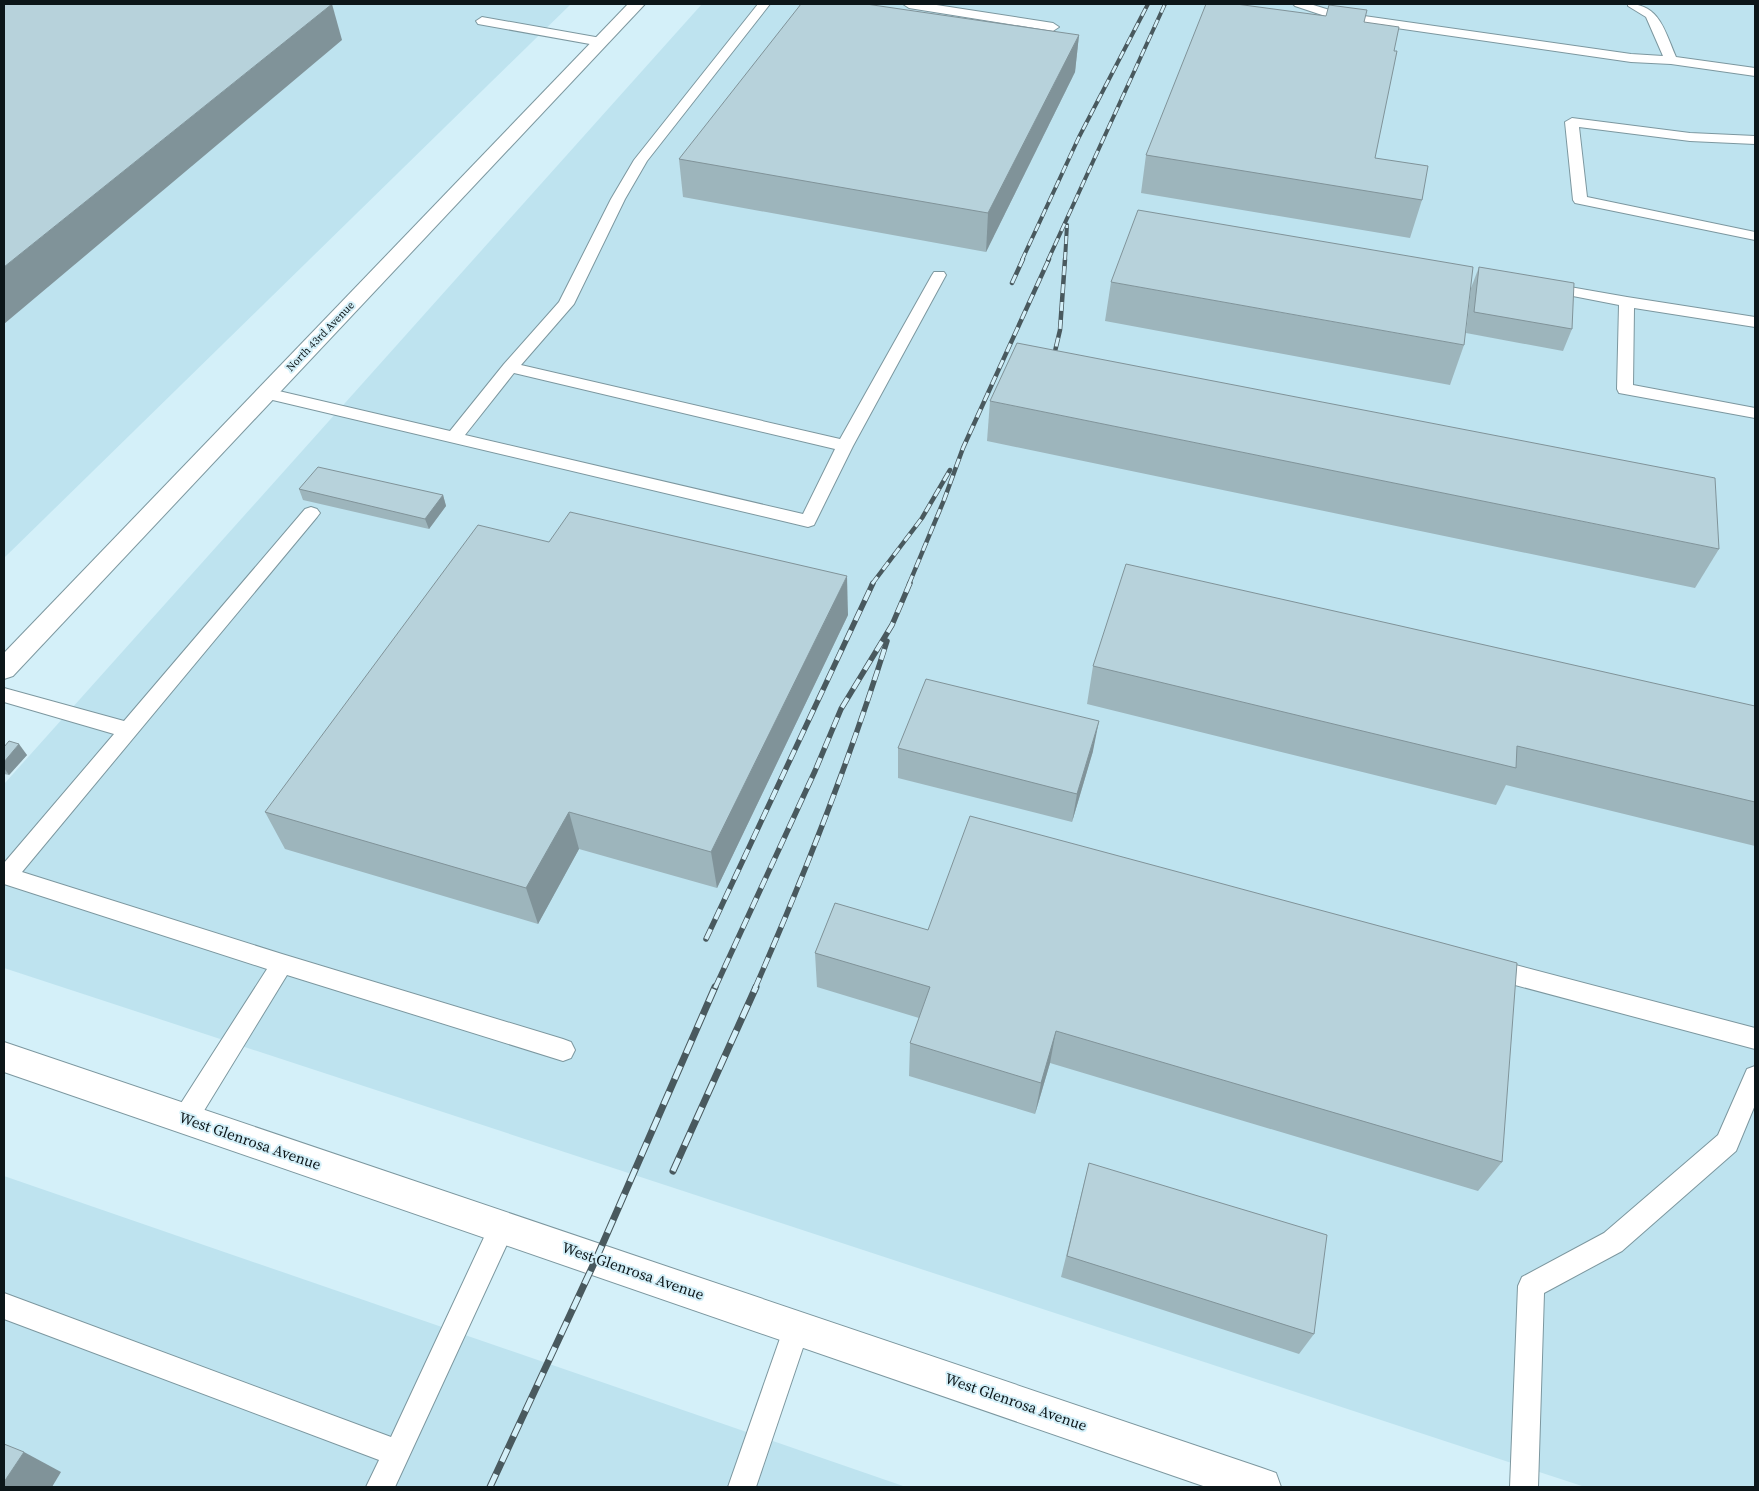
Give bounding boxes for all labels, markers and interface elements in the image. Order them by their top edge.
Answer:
street label: North 43rd Avenue [283,298,358,375]
street label: West Glenrosa Avenue [176,1106,324,1175]
street label: West Glenrosa Avenue [559,1236,707,1305]
street label: West Glenrosa Avenue [942,1367,1090,1436]

